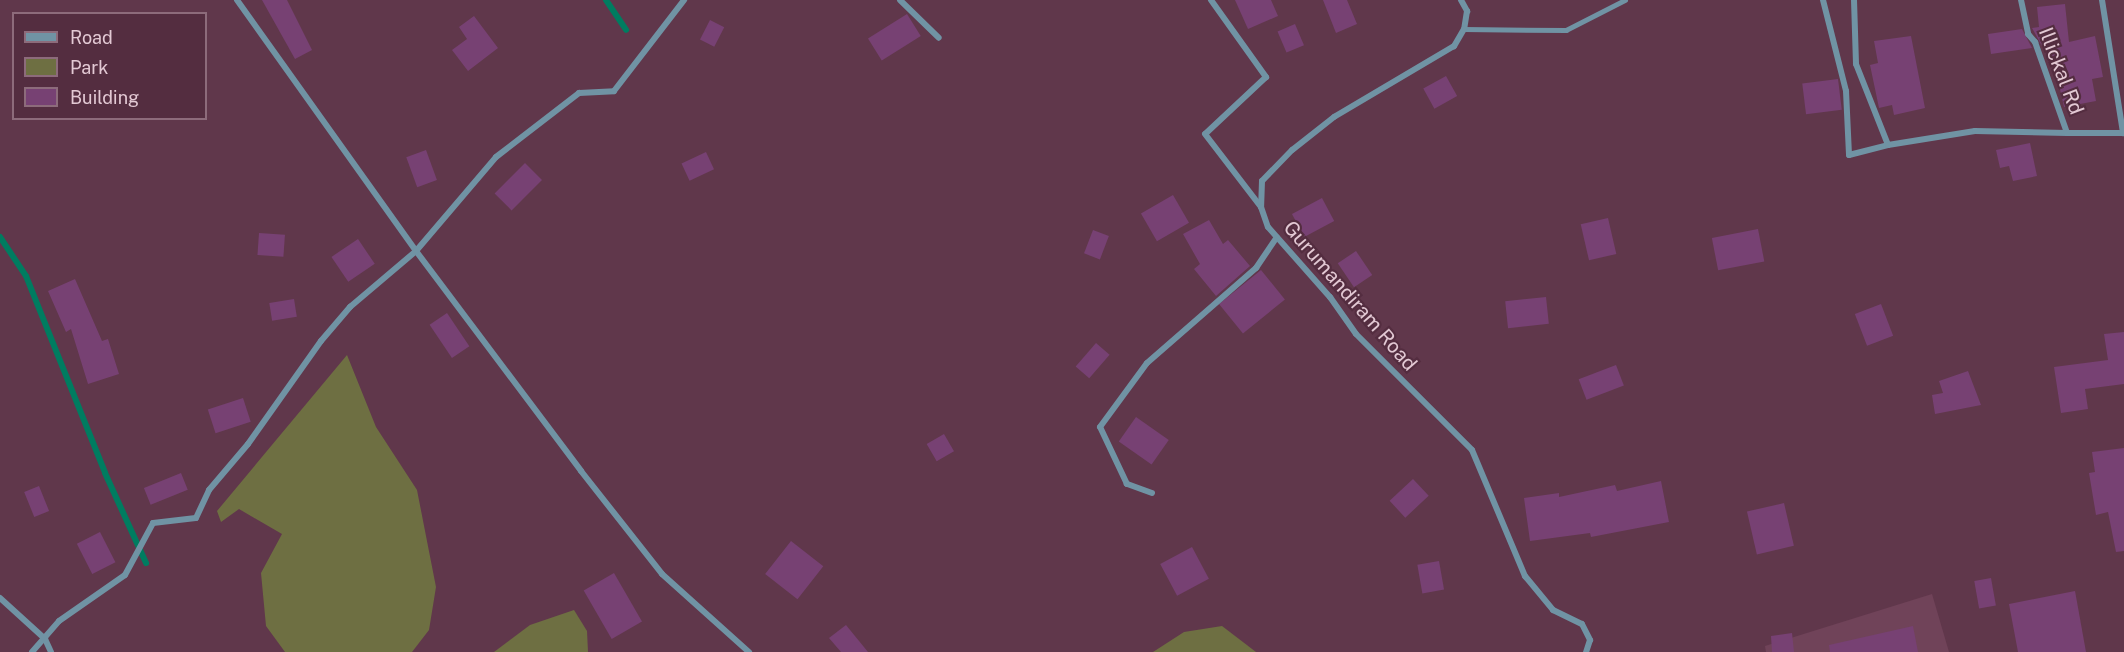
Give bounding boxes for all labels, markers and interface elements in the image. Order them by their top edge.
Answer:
legend [12,12,207,120]
street label: Illickal Rd [2033,24,2089,118]
text: Road [70,27,113,48]
text: Park [70,57,108,78]
text: Building [70,87,139,108]
street label: Gurumandiram Road [1278,216,1422,376]

